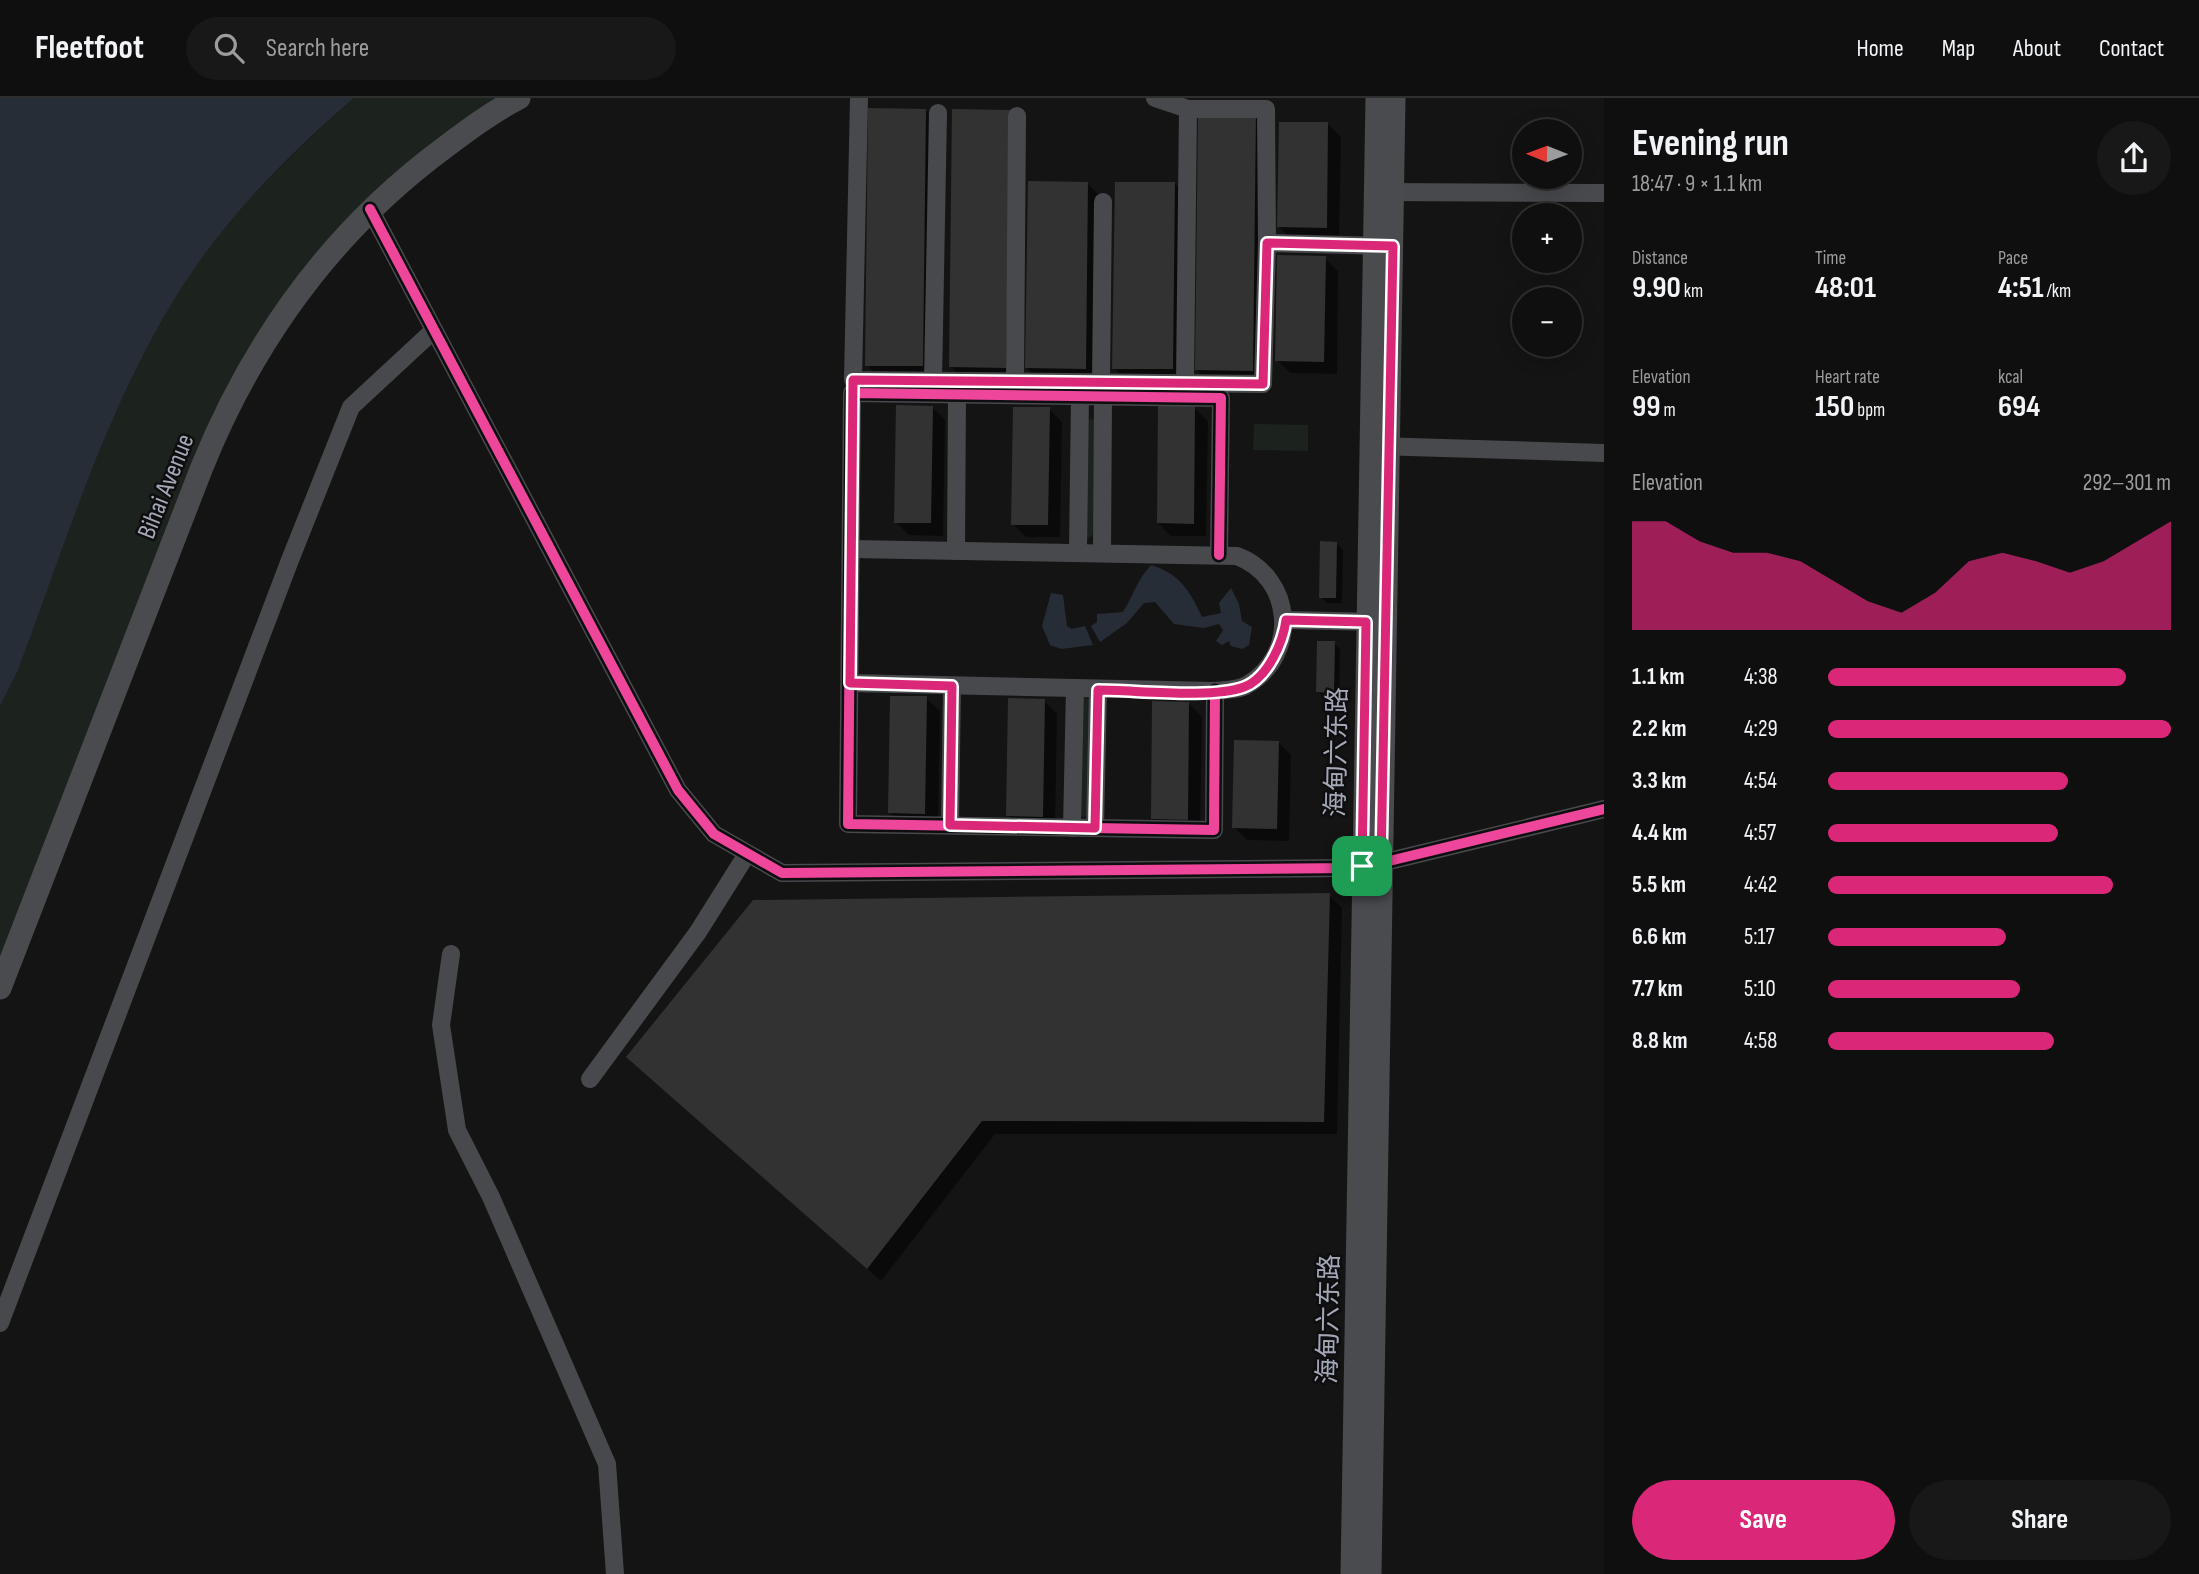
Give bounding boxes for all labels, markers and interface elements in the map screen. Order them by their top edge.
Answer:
search box [186,17,676,80]
text: Fleetfoot [35,28,144,68]
icon: search [210,29,248,67]
text: Search here [266,33,369,64]
text: Home [1856,34,1904,63]
text: Map [1942,34,1975,63]
text: About [2013,34,2061,63]
text: Contact [2099,34,2164,63]
north arrow [1512,119,1582,189]
map controls [1512,119,1582,357]
text: Evening run [1632,121,1789,166]
button: share [2097,121,2171,195]
text: 18:47 · 9 × 1.1 km [1632,170,1762,198]
button: + [1512,203,1582,273]
text: Distance [1632,247,1688,270]
text: Time [1815,247,1846,270]
text: Pace [1998,247,2028,270]
text: 9.90 [1632,270,1681,306]
text: 48:01 [1815,270,1876,306]
text: 4:51 [1998,270,2044,306]
text: km [1681,280,1703,303]
text: /km [2044,280,2071,303]
button: − [1512,287,1582,357]
text: Elevation [1632,366,1691,389]
text: Heart rate [1815,366,1880,389]
text: kcal [1998,366,2023,389]
text: 99 [1632,389,1660,425]
text: 150 [1815,389,1854,425]
text: 694 [1998,389,2040,425]
text: m [1660,399,1676,422]
text: bpm [1854,399,1885,422]
street label: Bihai Avenue [131,430,201,543]
text: Elevation [1632,469,1703,497]
text: 292–301 m [2083,469,2171,497]
text: 1.1 km [1632,663,1685,691]
text: 4:38 [1744,663,1778,691]
street label: 海甸六东路 [1321,687,1354,817]
text: 2.2 km [1632,715,1686,743]
text: 4:29 [1744,715,1778,743]
text: 3.3 km [1632,767,1686,795]
text: 4:54 [1744,767,1777,795]
text: 4.4 km [1632,819,1687,847]
text: 4:57 [1744,819,1776,847]
pin [1332,836,1392,896]
icon: arrive [1343,847,1381,885]
text: 5.5 km [1632,871,1686,899]
text: 4:42 [1744,871,1777,899]
text: 6.6 km [1632,923,1687,951]
text: 5:17 [1744,923,1775,951]
text: 7.7 km [1632,975,1683,1003]
text: 5:10 [1744,975,1776,1003]
text: 8.8 km [1632,1027,1687,1055]
text: 4:58 [1744,1027,1777,1055]
street label: 海甸六东路 [1313,1254,1346,1384]
button: Save [1632,1480,1895,1560]
button: Share [1909,1480,2171,1560]

